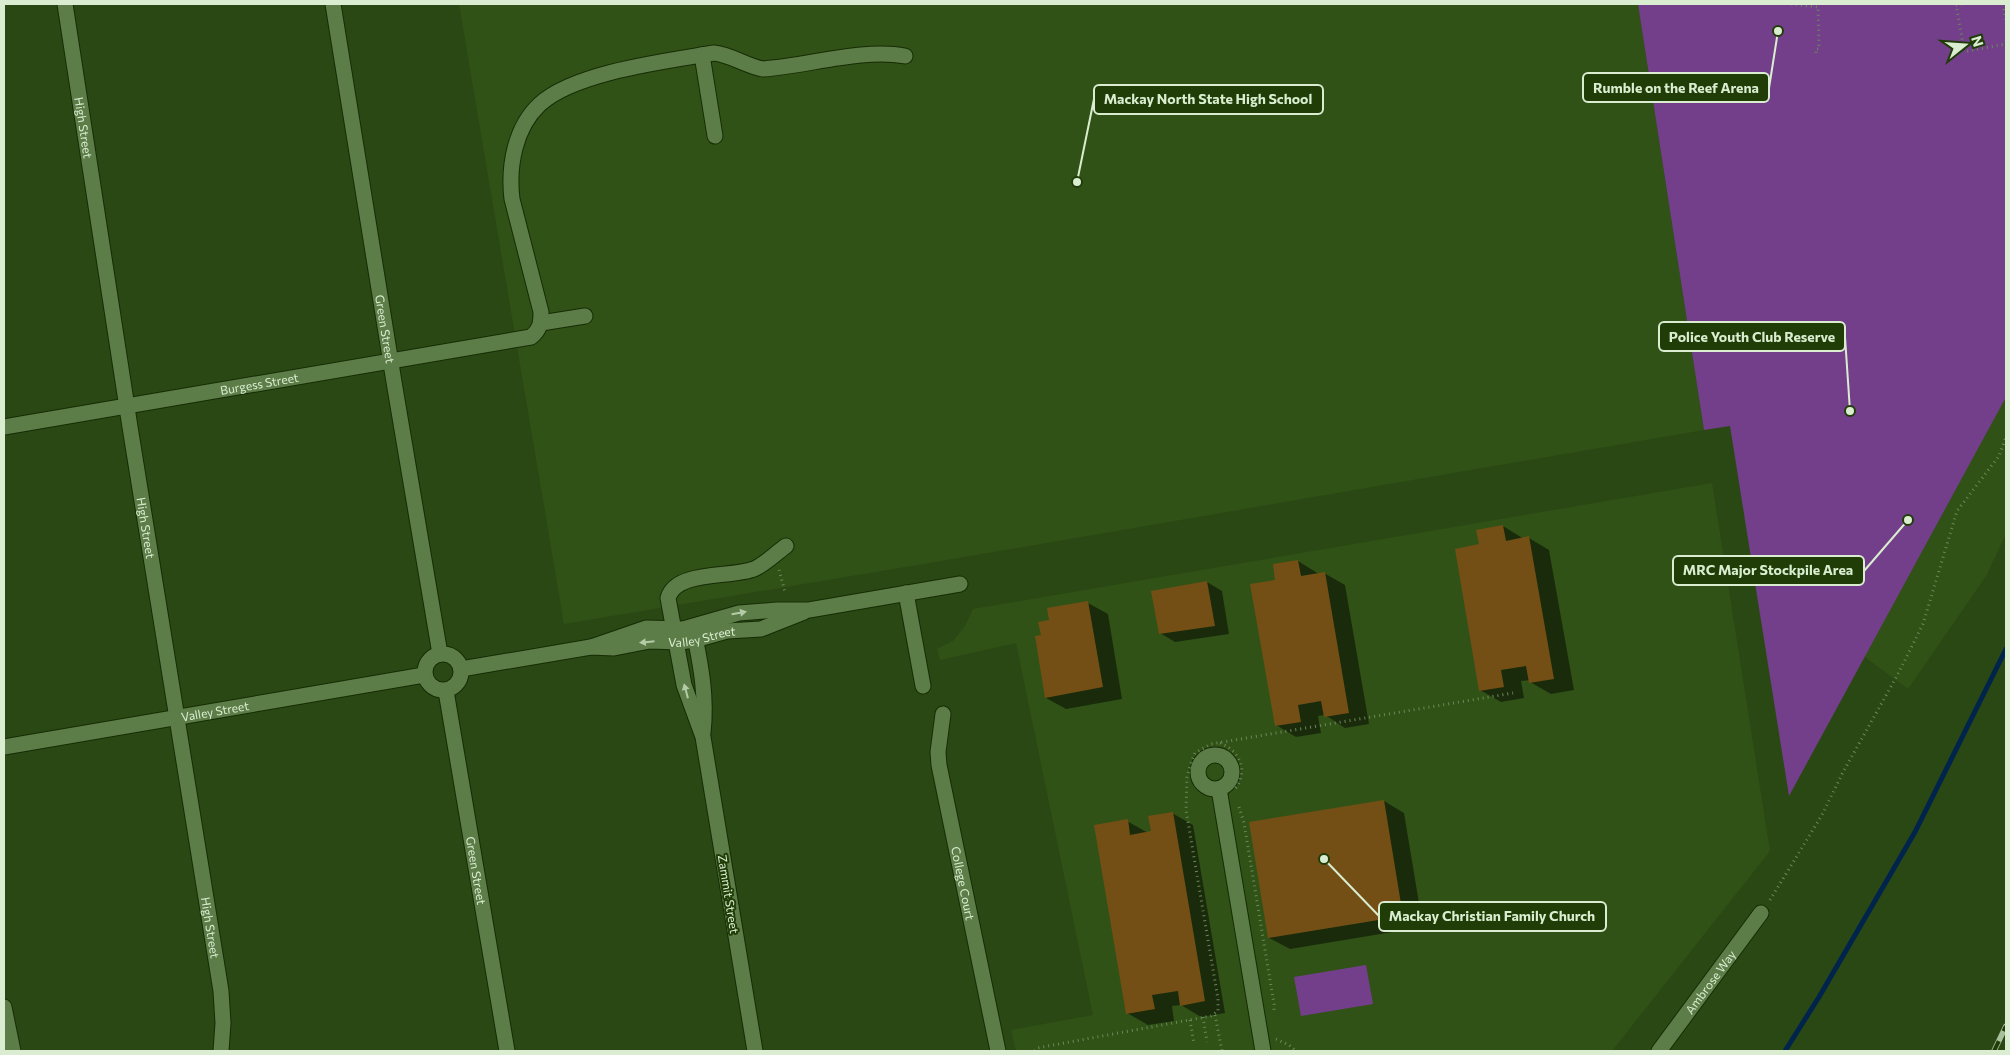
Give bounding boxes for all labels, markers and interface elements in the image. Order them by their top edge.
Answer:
north arrow [1940,20,1990,70]
text: N [1968,34,1988,49]
callout: Rumble on the Reef Arena [1583,73,1769,102]
text: Rumble on the Reef Arena [1593,79,1759,96]
callout: Mackay North State High School [1094,85,1323,114]
text: Mackay North State High School [1104,90,1312,107]
street label: High Street [72,96,96,159]
street label: Green Street [373,294,398,364]
callout: Police Youth Club Reserve [1659,322,1845,351]
text: Police Youth Club Reserve [1669,328,1835,345]
street label: Burgess Street [219,370,300,397]
street label: High Street [134,496,158,559]
callout: MRC Major Stockpile Area [1673,556,1864,585]
text: MRC Major Stockpile Area [1683,561,1853,578]
one-way arrow [732,609,748,617]
street label: Valley Street [668,624,736,649]
one-way arrow [639,638,655,646]
one-way arrow [682,684,690,699]
street label: Valley Street [180,698,250,724]
street label: Green Street [464,835,489,906]
street label: College Court [949,845,978,921]
street label: Zammit Street [716,854,742,934]
street label: High Street [199,896,223,959]
callout: Mackay Christian Family Church [1379,902,1606,931]
text: Mackay Christian Family Church [1389,907,1595,924]
street label: Ambrose Way [1682,947,1738,1016]

